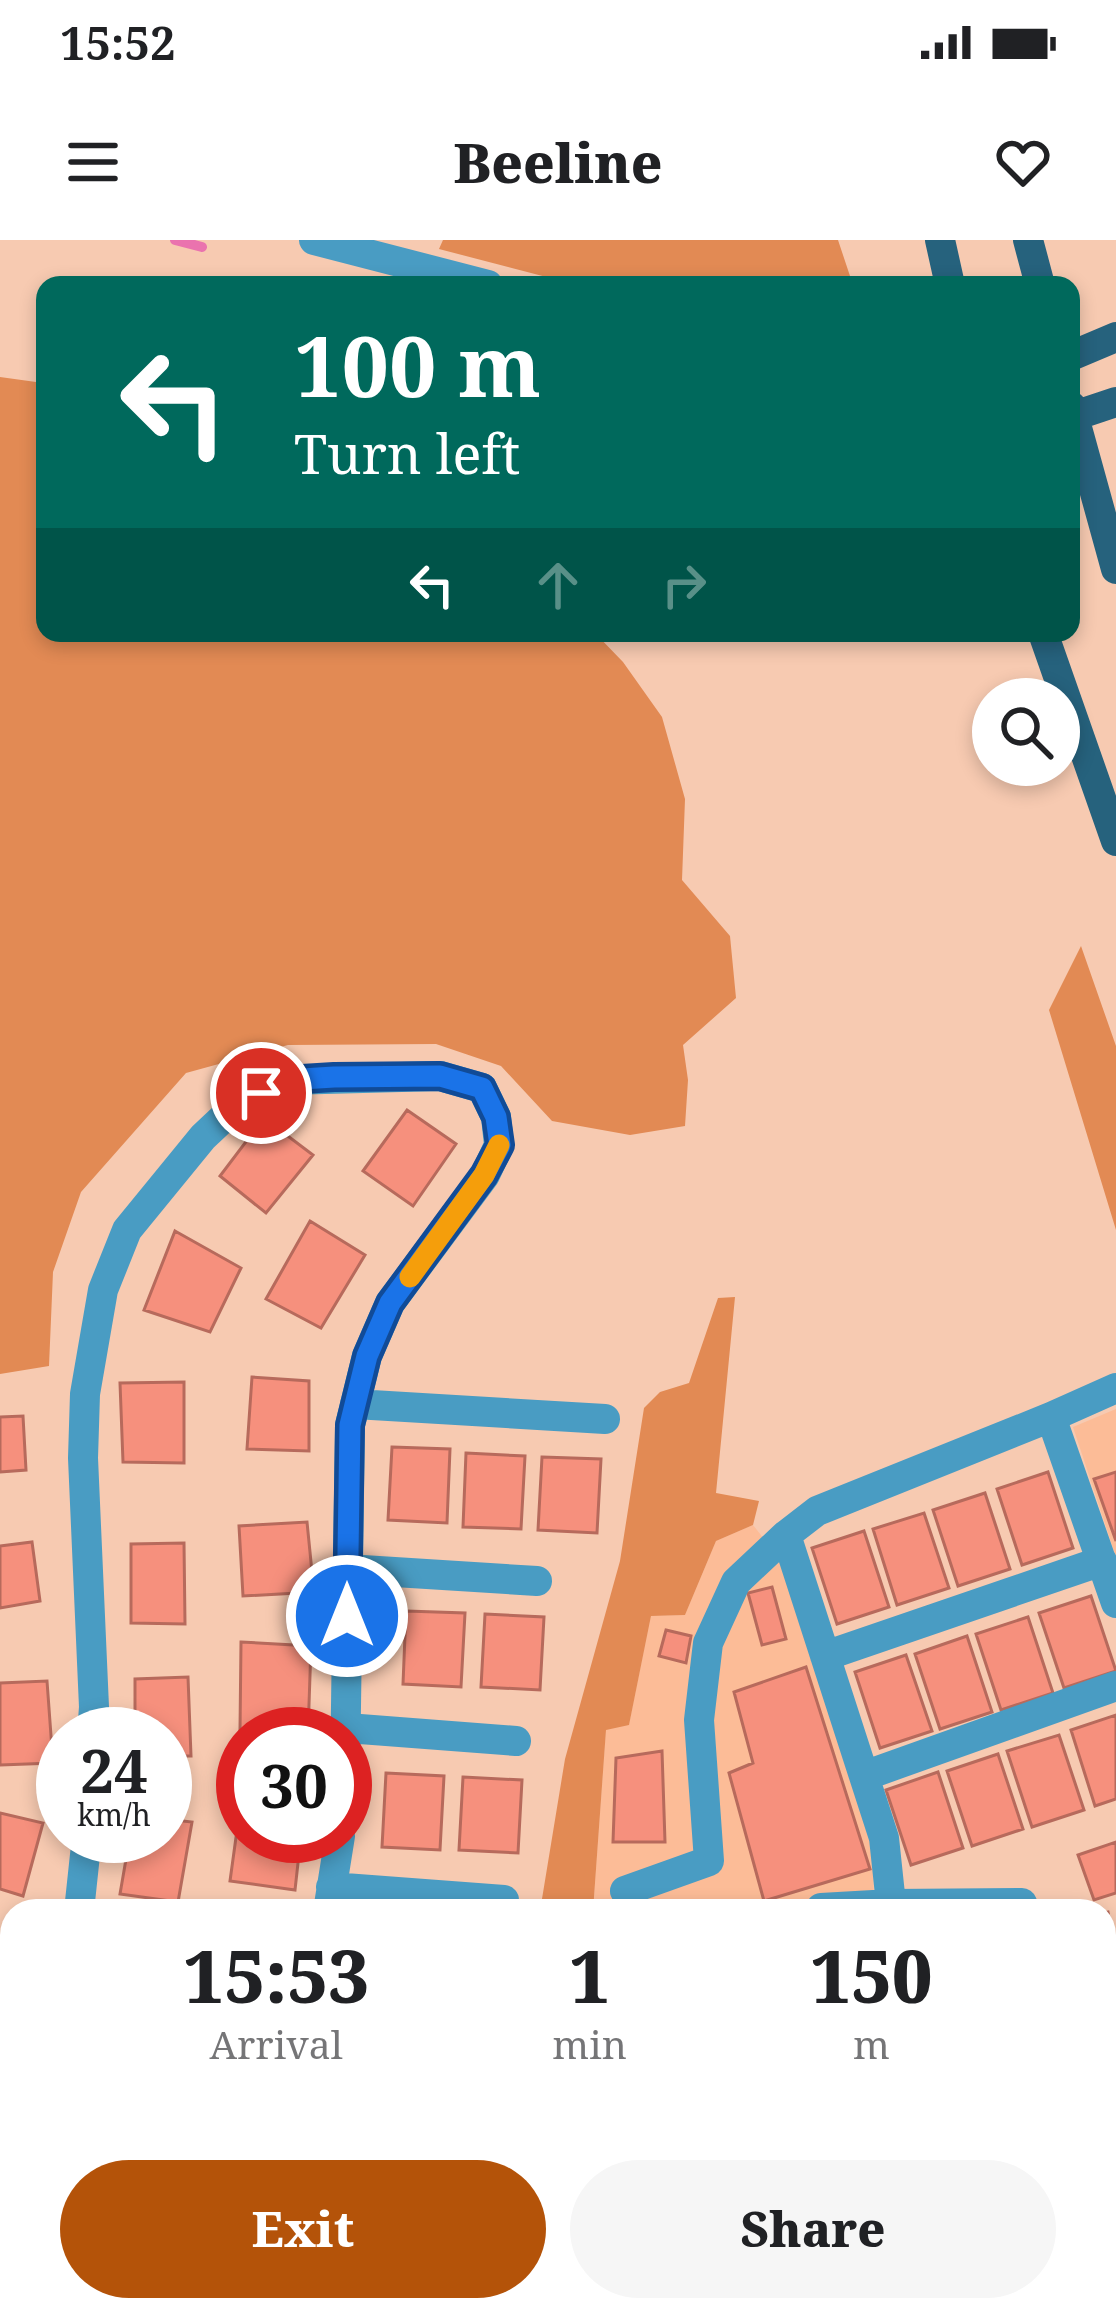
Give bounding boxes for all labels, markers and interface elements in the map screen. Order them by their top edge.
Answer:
text: 15:52 [60,12,175,73]
text: Beeline [454,125,662,199]
icon: menu [60,129,126,195]
icon: heart [990,129,1056,195]
text: 100 m [294,307,541,422]
icon: left [96,324,252,480]
text: Turn left [294,416,520,490]
icon: left [399,552,465,618]
icon: ahead [525,552,591,618]
icon: right [651,552,717,618]
map controls [972,678,1080,786]
button: search [972,678,1080,786]
pin [210,1042,312,1144]
icon: arrive [228,1060,294,1126]
position arrow [284,1553,410,1679]
speed limit sign: 30 [216,1707,372,1863]
text: 24 [80,1729,148,1811]
text: km/h [77,1794,151,1835]
text: 15:53 [183,1926,369,2024]
text: 1 [569,1926,610,2024]
text: 150 [810,1926,933,2024]
text: Arrival [210,2017,343,2070]
text: min [552,2017,627,2070]
text: m [853,2017,890,2070]
button: Exit [60,2160,546,2298]
button: Share [570,2160,1056,2298]

